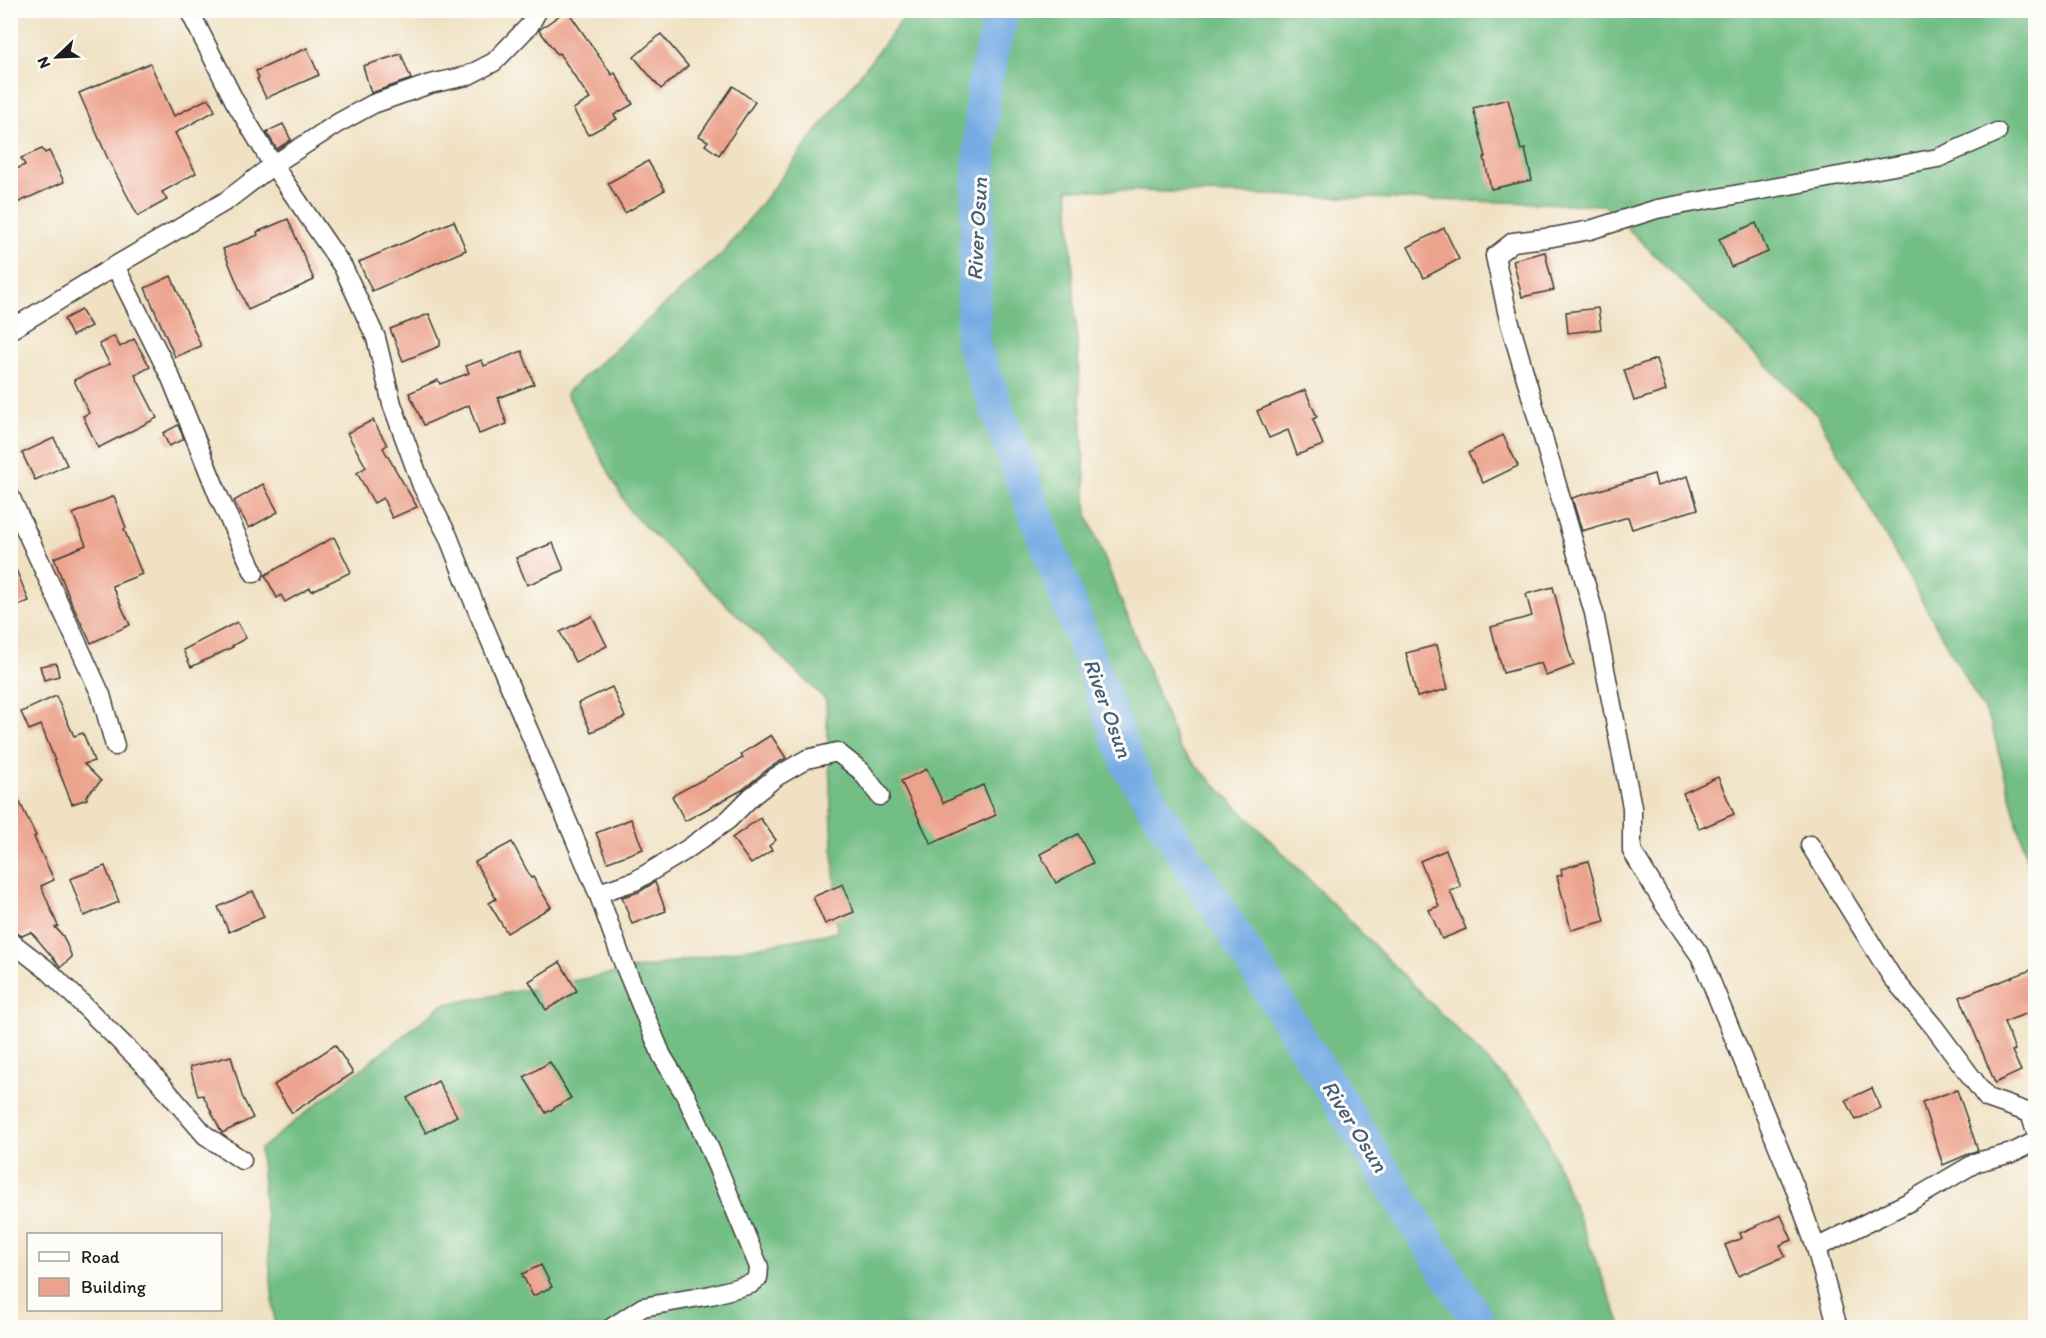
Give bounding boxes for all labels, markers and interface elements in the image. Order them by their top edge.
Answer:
north arrow [27,27,87,87]
text: N [33,54,55,71]
water label: River Osun [961,176,993,281]
water label: River Osun [1078,655,1139,762]
water label: River Osun [1316,1075,1394,1177]
legend [27,1233,222,1311]
text: Road [81,1246,120,1268]
text: Building [81,1276,147,1298]

